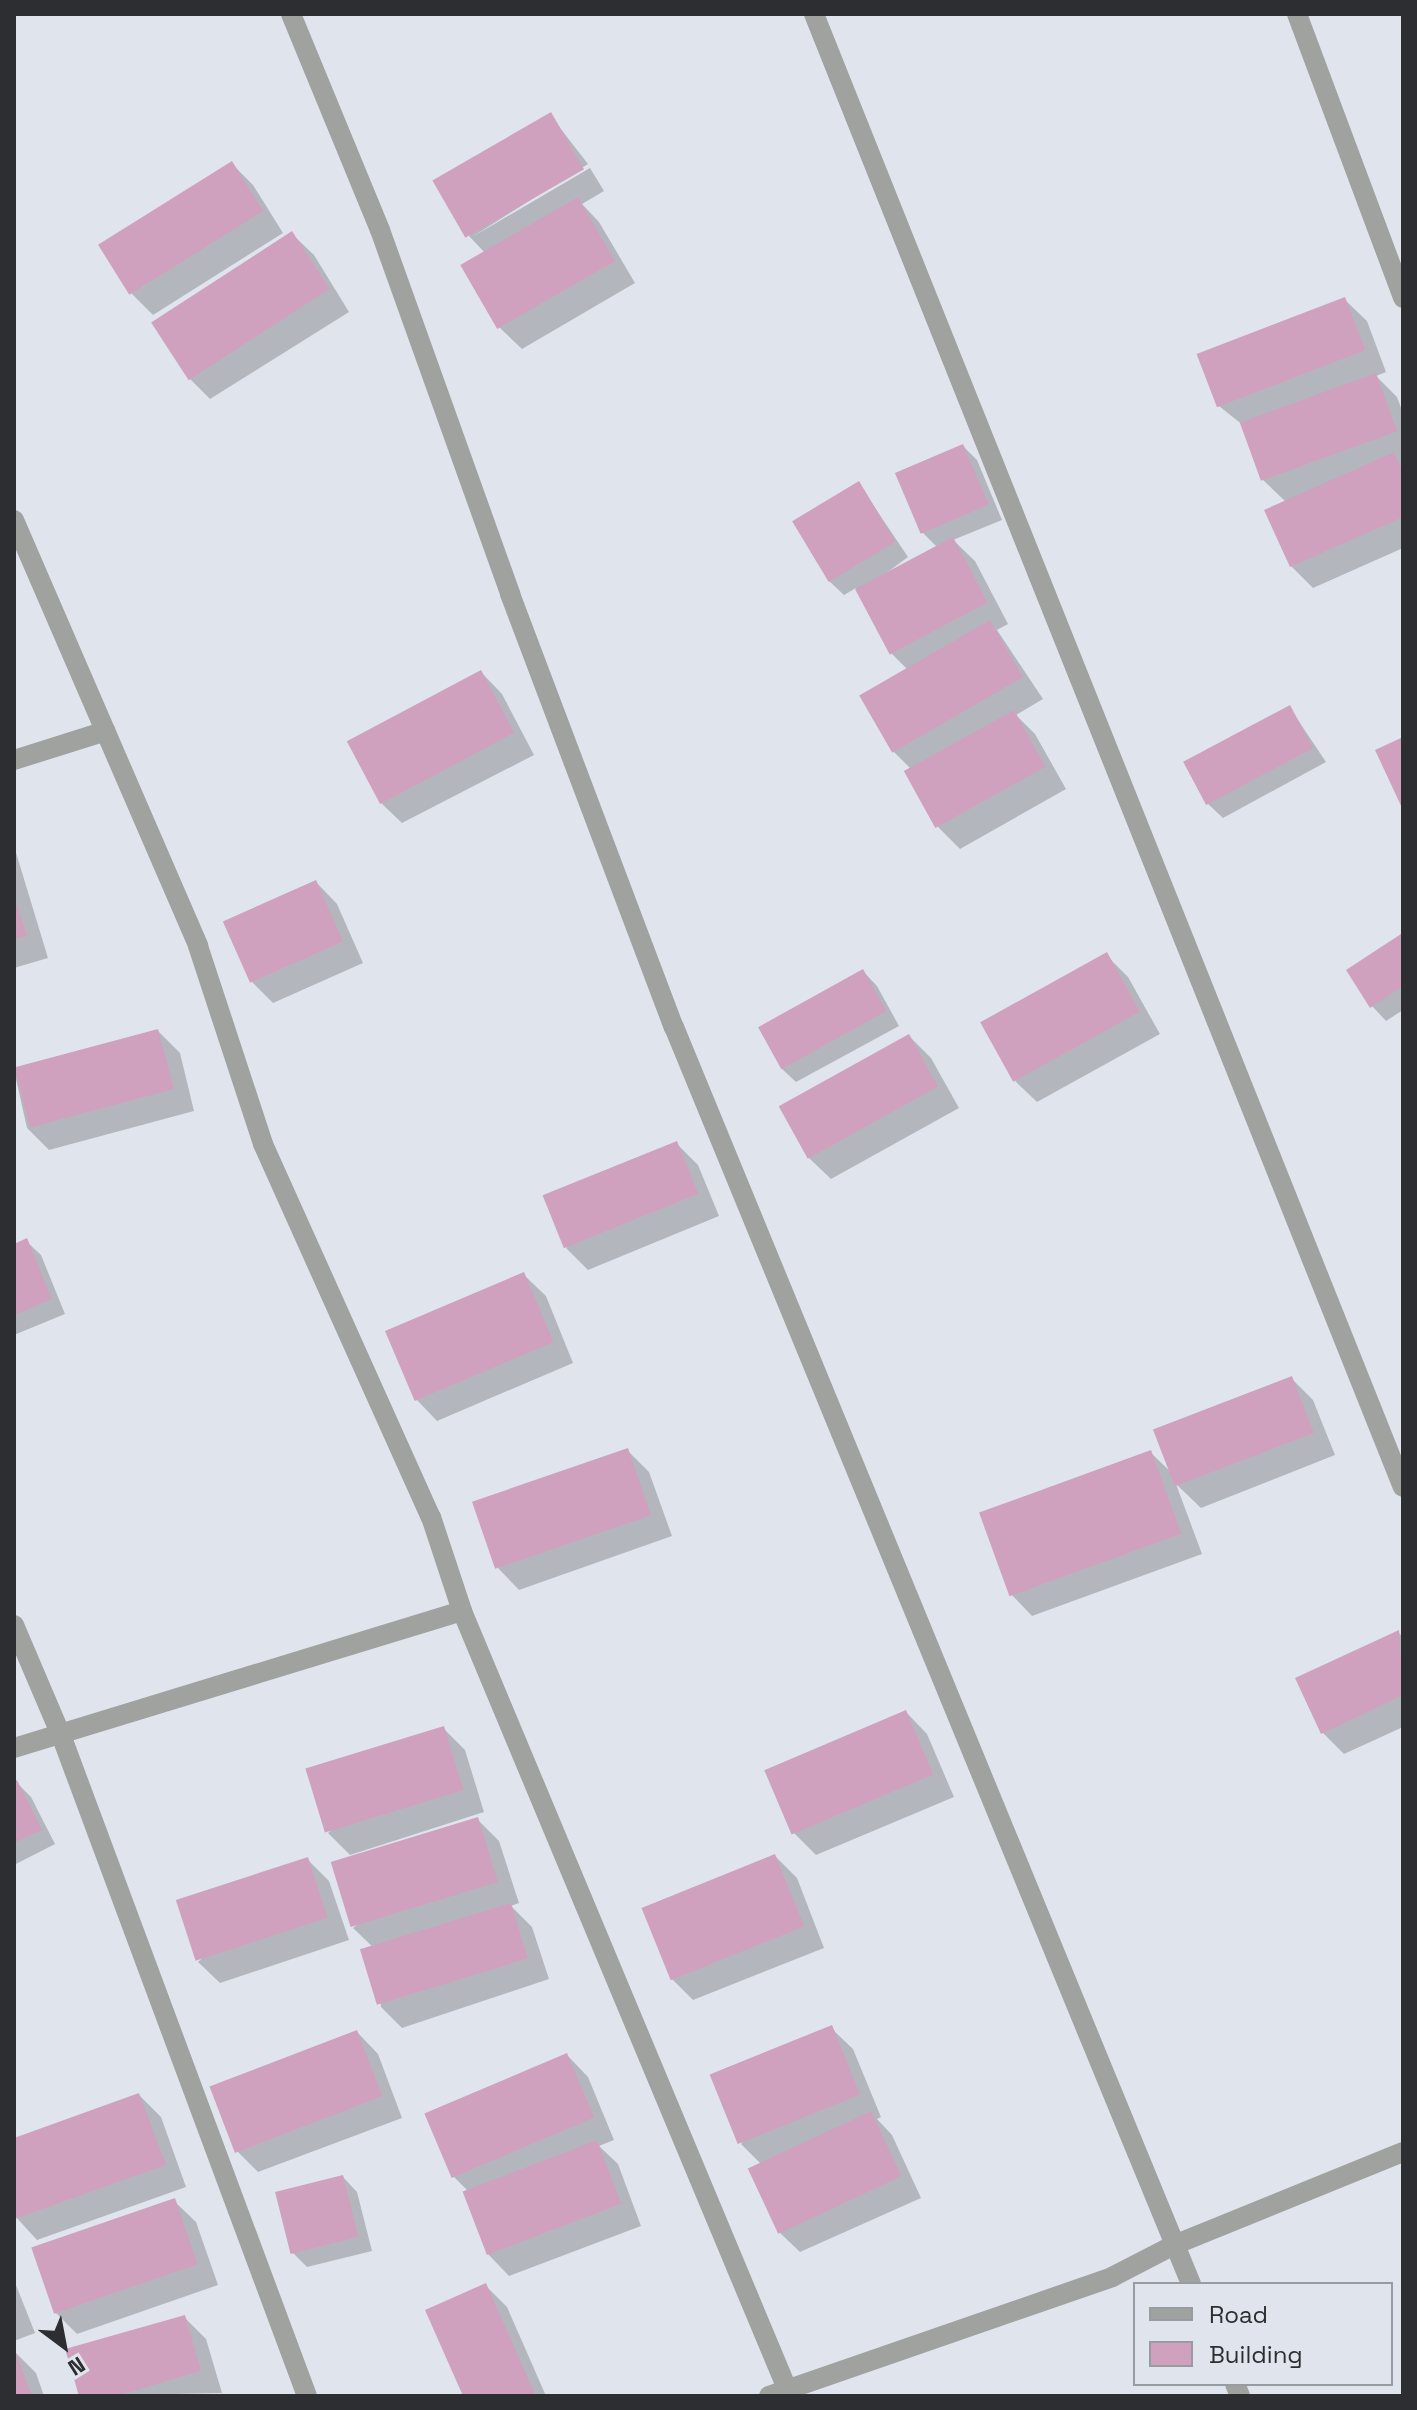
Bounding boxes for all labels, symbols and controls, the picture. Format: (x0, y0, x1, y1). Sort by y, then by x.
legend (1133, 2282, 1393, 2386)
text: Road (1209, 2299, 1268, 2330)
north arrow (24, 2306, 104, 2386)
text: Building (1209, 2339, 1303, 2370)
text: N (63, 2351, 90, 2382)

